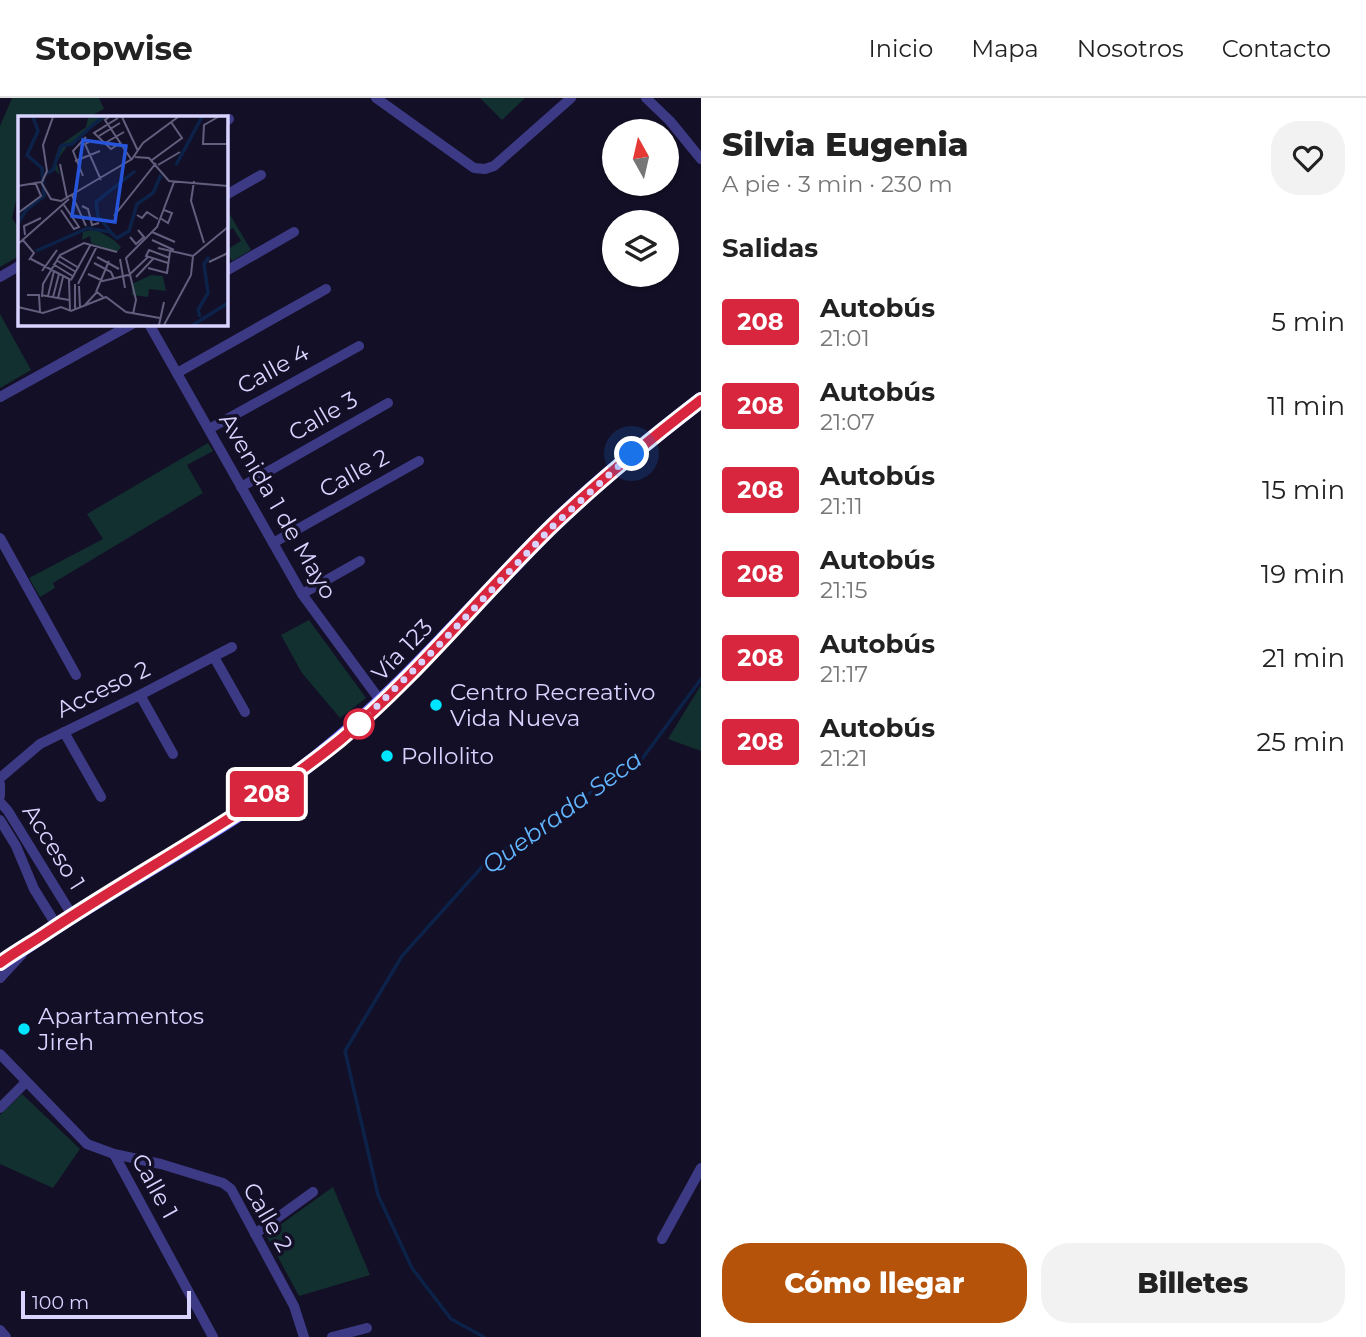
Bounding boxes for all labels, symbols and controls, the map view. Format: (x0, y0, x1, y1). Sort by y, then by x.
text: Stopwise (35, 28, 193, 68)
text: Inicio (868, 34, 933, 63)
text: Mapa (971, 34, 1039, 63)
text: Nosotros (1077, 34, 1184, 63)
text: Contacto (1222, 34, 1331, 63)
inset map (18, 116, 228, 326)
north arrow (602, 119, 679, 196)
map controls (602, 119, 679, 287)
button: heart (1271, 121, 1345, 195)
text: Silvia Eugenia (722, 124, 969, 164)
text: A pie · 3 min · 230 m (722, 170, 953, 198)
button: layers (602, 210, 679, 287)
text: Salidas (722, 232, 818, 264)
text: Autobús (820, 292, 935, 324)
text: 5 min (1271, 306, 1345, 338)
text: 208 (737, 307, 784, 336)
text: 21:01 (820, 324, 870, 352)
street label: Calle 4 (232, 338, 314, 400)
text: Autobús (820, 376, 935, 408)
street label: Calle 3 (284, 385, 362, 447)
text: 11 min (1267, 390, 1345, 422)
text: 208 (737, 391, 784, 420)
street label: Avenida 1 de Mayo (213, 408, 343, 604)
text: 21:07 (820, 408, 875, 436)
your location (614, 436, 649, 471)
street label: Calle 2 (314, 443, 394, 503)
text: Autobús (820, 460, 935, 492)
text: 15 min (1262, 474, 1345, 506)
text: 208 (737, 475, 784, 504)
text: 21:11 (820, 492, 863, 520)
text: Autobús (820, 544, 935, 576)
text: 19 min (1261, 558, 1345, 590)
text: 208 (737, 559, 784, 588)
text: 21:15 (820, 576, 868, 604)
street label: Vía 123 (366, 613, 438, 687)
text: Autobús (820, 628, 935, 660)
text: 21 min (1262, 642, 1345, 674)
text: 208 (737, 643, 784, 672)
street label: Acceso 2 (52, 654, 154, 724)
text: 21:17 (820, 660, 868, 688)
place label: Centro Recreativo Vida Nueva (450, 678, 656, 732)
marker: Centro Recreativo Vida Nueva (428, 697, 444, 713)
unlabelled marker (344, 709, 374, 739)
text: Autobús (820, 712, 935, 744)
text: 25 min (1257, 726, 1345, 758)
text: 208 (737, 727, 784, 756)
place label: Pollolito (401, 742, 494, 770)
water label: Quebrada Seca (477, 744, 647, 880)
text: 21:21 (820, 744, 868, 772)
marker: Pollolito (379, 748, 395, 764)
line badge: 208 (227, 771, 307, 817)
text: 208 (244, 779, 290, 808)
street label: Acceso 1 (17, 799, 91, 895)
place label: Apartamentos Jireh (37, 1002, 204, 1056)
marker: Apartamentos Jireh (16, 1021, 32, 1037)
street label: Calle 1 (126, 1148, 184, 1224)
street label: Calle 2 (237, 1177, 299, 1257)
button: Cómo llegar (722, 1243, 1027, 1323)
button: Billetes (1041, 1243, 1345, 1323)
scale bar (21, 1288, 191, 1320)
text: 100 m (32, 1291, 89, 1314)

